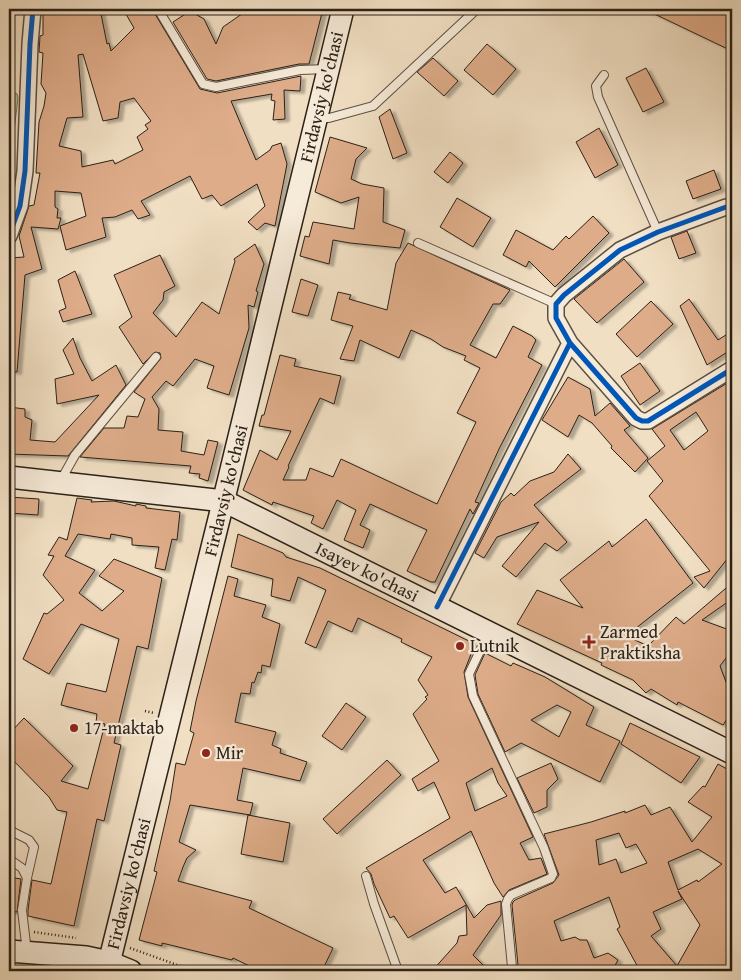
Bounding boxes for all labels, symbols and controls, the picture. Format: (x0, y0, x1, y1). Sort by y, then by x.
street label: Firdavsiy ko'chasi (292, 28, 350, 165)
street label: Firdavsiy ko'chasi (196, 422, 254, 559)
street label: Isayev ko'chasi (311, 534, 424, 609)
place label: Zarmed Praktiksha (600, 618, 681, 666)
place label: Lutnik (470, 632, 520, 659)
marker: Zarmed Praktiksha (582, 635, 596, 649)
marker: Lutnik (454, 640, 466, 652)
place label: 17-maktab (84, 714, 164, 741)
marker: 17-maktab (68, 722, 80, 734)
place label: Mir (216, 739, 244, 766)
marker: Mir (200, 747, 212, 759)
street label: Firdavsiy ko'chasi (99, 815, 157, 952)

